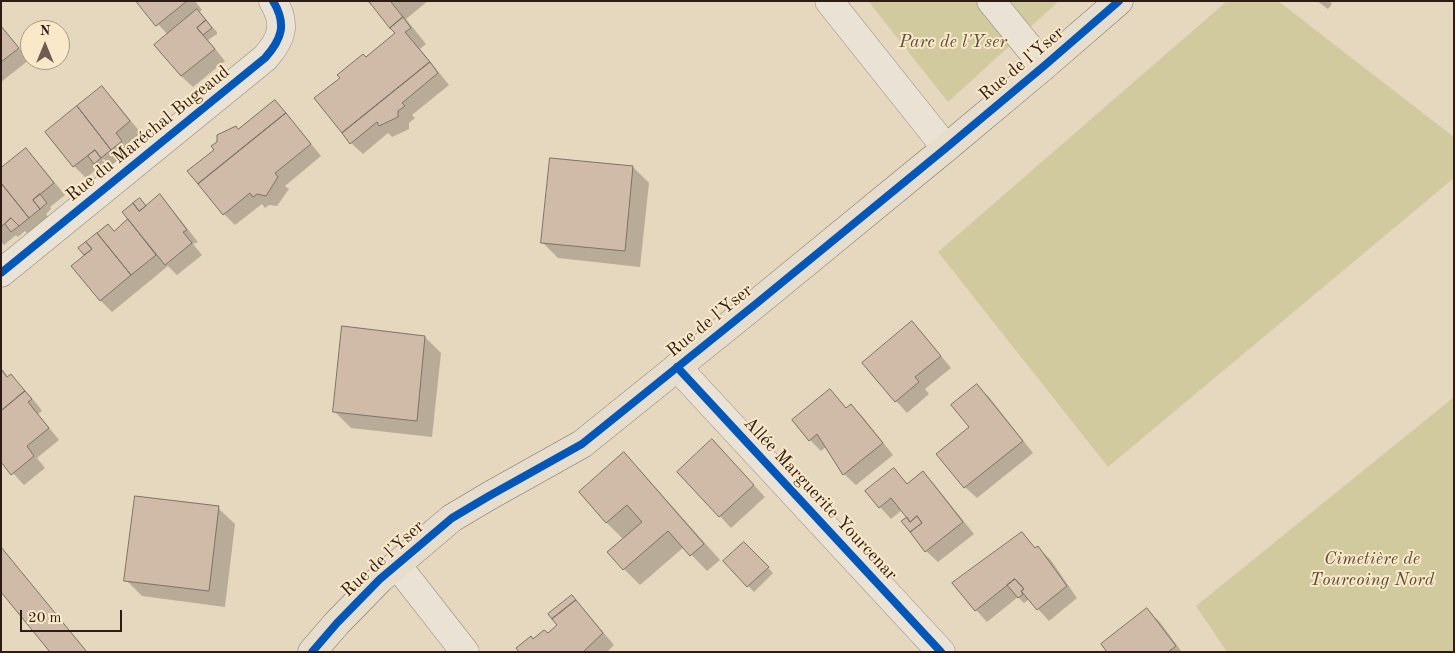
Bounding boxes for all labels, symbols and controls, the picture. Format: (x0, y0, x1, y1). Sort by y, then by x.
north arrow (20, 20, 70, 70)
street label: Rue de l'Yser (975, 22, 1069, 106)
text: N (40, 24, 50, 38)
park label: Parc de l'Yser (899, 31, 1007, 53)
street label: Rue du Maréchal Bugeaud (62, 61, 234, 207)
street label: Rue de l'Yser (663, 280, 757, 362)
street label: Allée Marguerite Yourcenar (739, 413, 901, 585)
street label: Rue de l'Yser (337, 516, 429, 602)
park label: Cimetière de Tourcoing Nord (1310, 548, 1434, 590)
scale bar (22, 600, 125, 632)
text: 20 m (28, 611, 62, 626)

